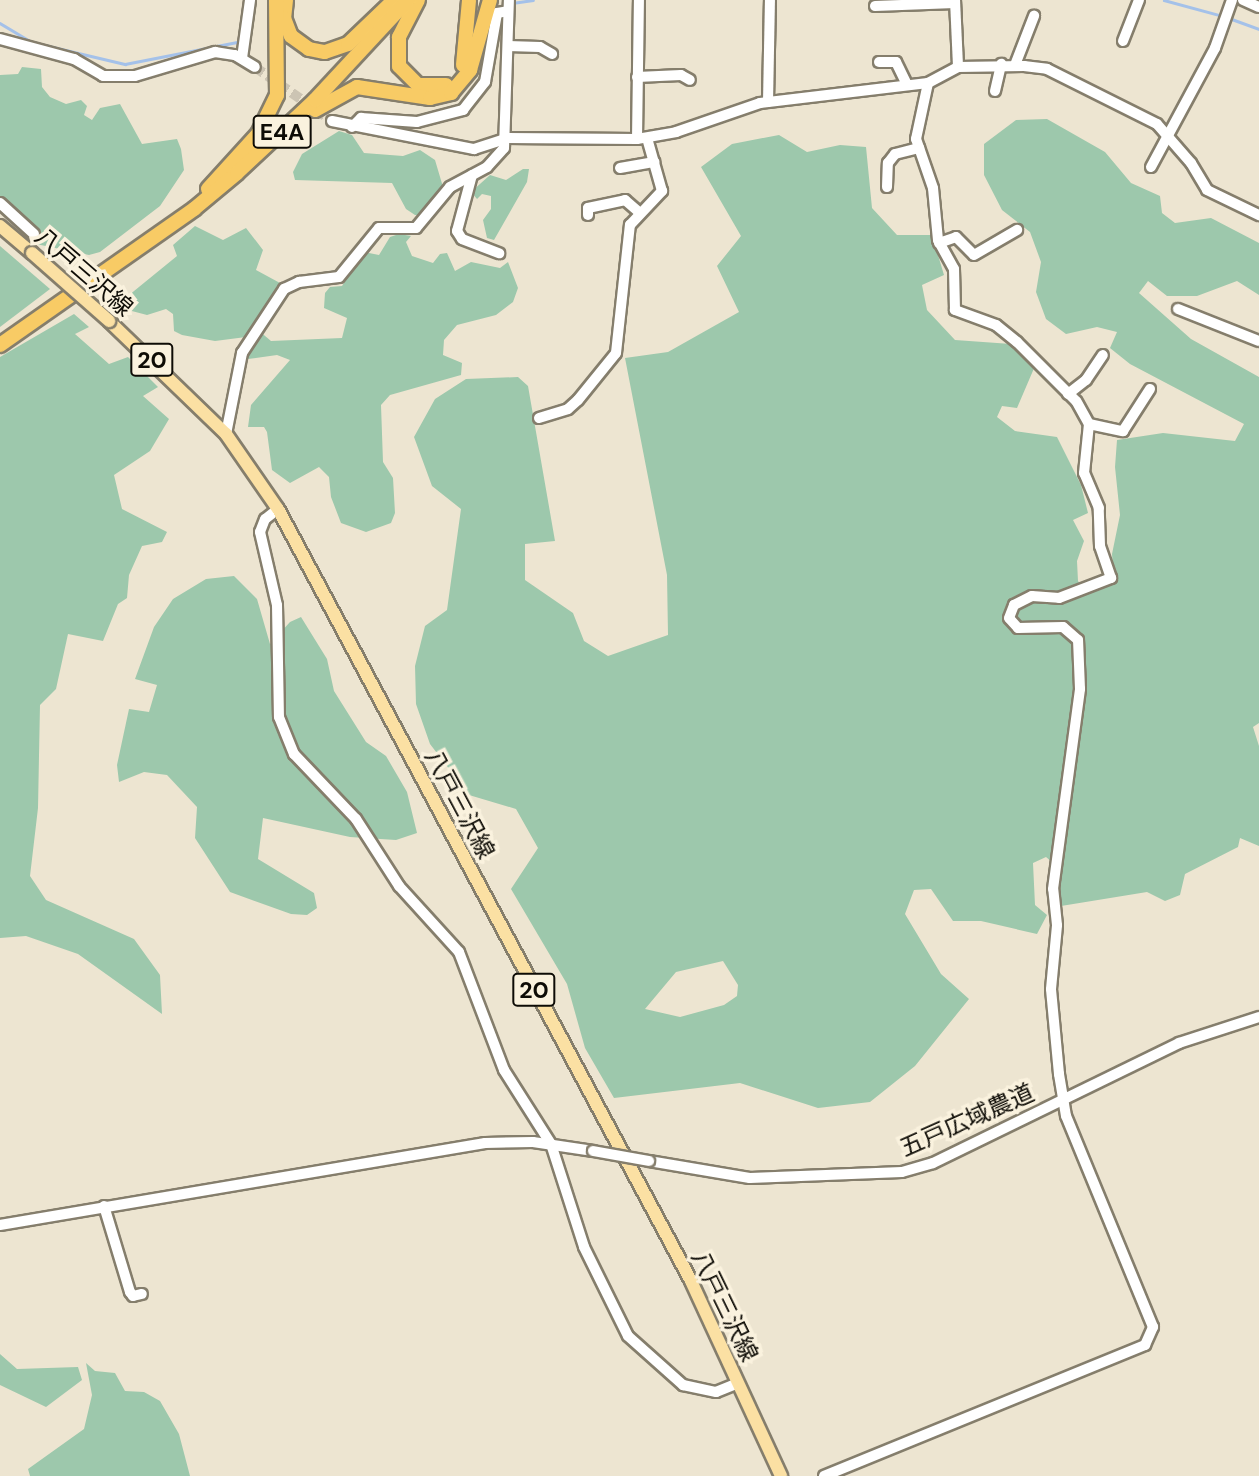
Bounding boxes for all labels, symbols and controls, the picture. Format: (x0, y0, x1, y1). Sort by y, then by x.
road number: E4A (252, 113, 312, 152)
street label: 八戸三沢線 (29, 222, 139, 322)
road number: 20 (129, 340, 175, 380)
street label: 八戸三沢線 (419, 744, 501, 864)
road number: 20 (511, 970, 557, 1009)
street label: 五戸広域農道 (895, 1078, 1039, 1162)
street label: 八戸三沢線 (686, 1246, 764, 1366)

